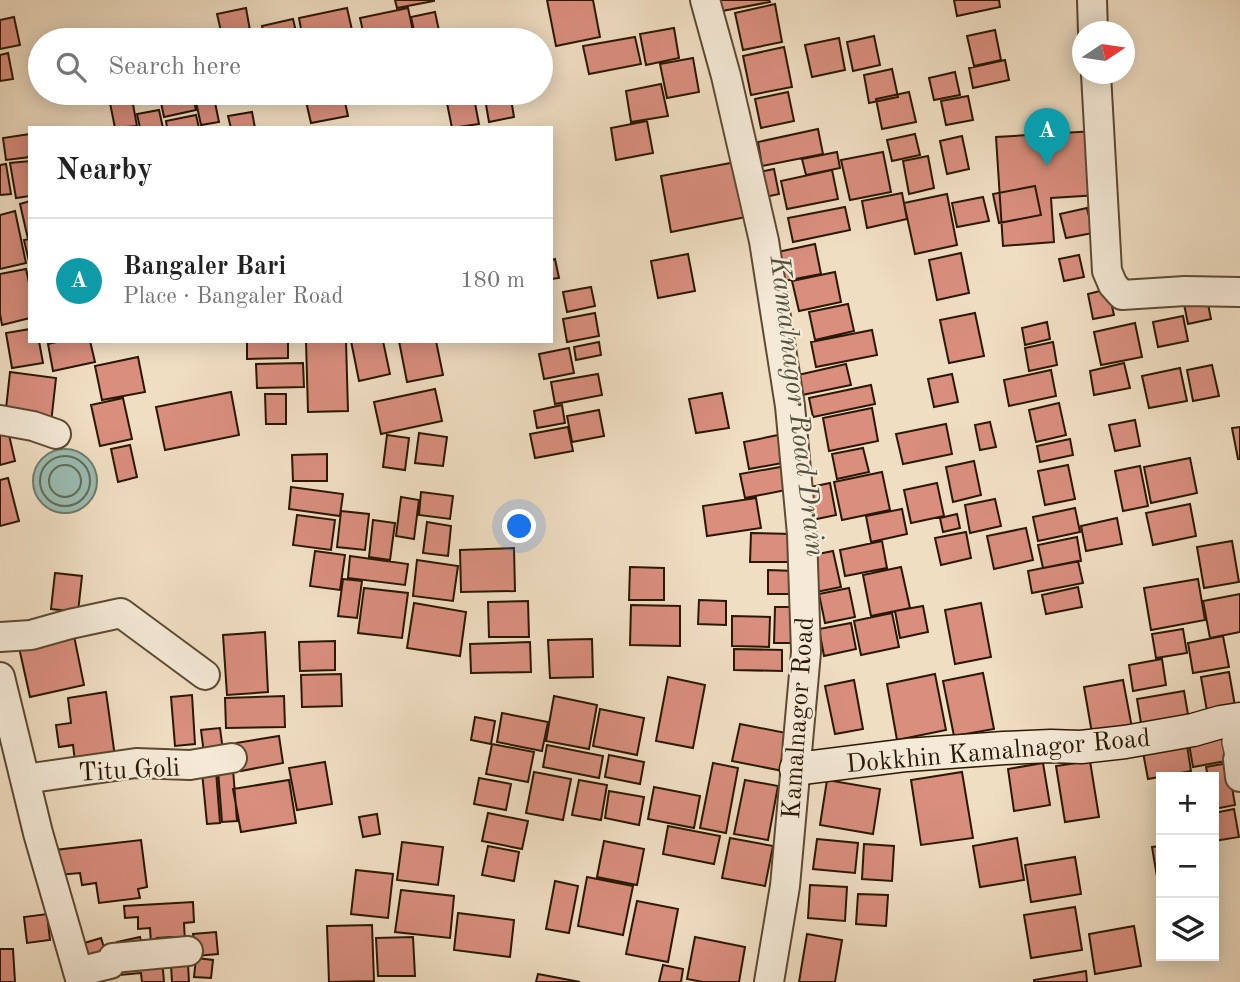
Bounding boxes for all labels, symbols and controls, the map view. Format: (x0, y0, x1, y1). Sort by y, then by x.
north arrow (1072, 21, 1135, 84)
search box (28, 28, 553, 105)
icon: search (52, 48, 90, 86)
text: Search here (108, 54, 241, 80)
pin: A (1024, 108, 1070, 166)
text: Nearby (56, 156, 153, 186)
water label: Kamalnagor Road Drain (764, 253, 828, 559)
text: Bangaler Bari (123, 254, 286, 280)
text: A (70, 269, 88, 292)
text: 180 m (460, 269, 525, 292)
text: Place · Bangaler Road (123, 285, 343, 308)
your location (502, 509, 536, 543)
street label: Kamalnagor Road (779, 616, 819, 820)
street label: Dokkhin Kamalnagor Road (845, 726, 1151, 778)
street label: Titu Goli (78, 755, 180, 787)
map controls (1156, 772, 1219, 961)
button: + (1156, 772, 1219, 835)
button: − (1156, 835, 1219, 898)
button: layers (1156, 898, 1219, 961)

